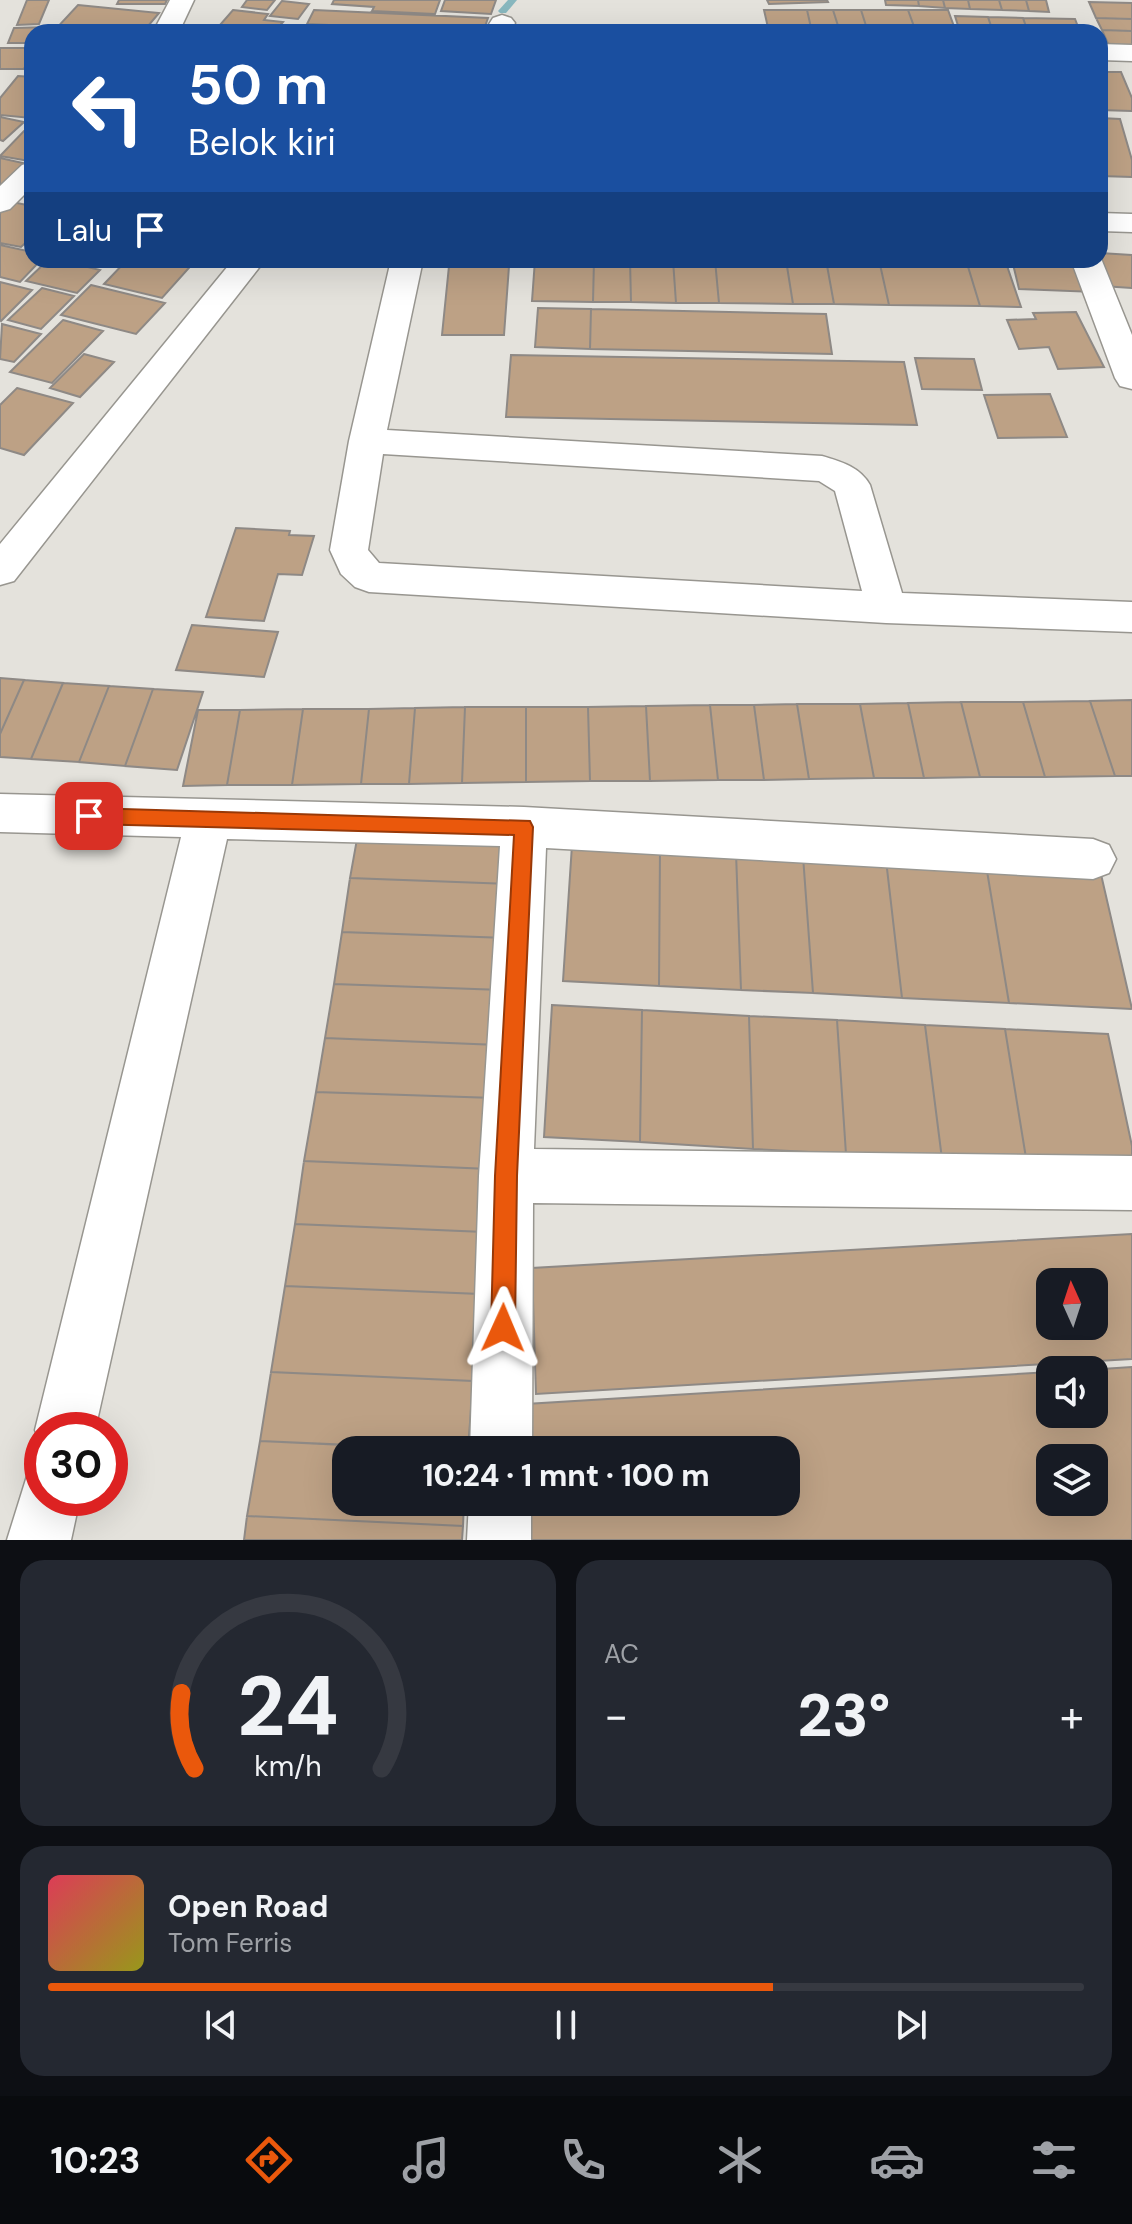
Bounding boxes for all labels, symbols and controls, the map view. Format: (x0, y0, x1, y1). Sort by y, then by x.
text: 50 m (188, 48, 328, 121)
icon: left (56, 56, 160, 160)
text: Belok kiri (188, 119, 336, 166)
icon: arrive (128, 208, 172, 252)
text: Lalu (56, 211, 112, 250)
pin (55, 782, 123, 850)
icon: arrive (67, 794, 111, 838)
north arrow (1036, 1268, 1108, 1340)
map controls (1036, 1268, 1108, 1516)
position arrow (461, 1286, 545, 1370)
button: sound (1036, 1356, 1108, 1428)
speed limit sign: 30 (24, 1412, 128, 1516)
button: layers (1036, 1444, 1108, 1516)
text: 10:24 · 1 mnt · 100 m (422, 1456, 710, 1495)
text: AC (604, 1637, 639, 1671)
text: 24 (237, 1652, 339, 1761)
text: 23° (798, 1676, 890, 1755)
text: − (604, 1687, 628, 1745)
text: + (1060, 1687, 1084, 1745)
text: km/h (254, 1748, 322, 1785)
text: Open Road (168, 1887, 328, 1926)
text: Tom Ferris (168, 1926, 292, 1960)
icon: previous (199, 2003, 243, 2047)
icon: pause (544, 2003, 588, 2047)
icon: next (889, 2003, 933, 2047)
icon: directions (241, 2132, 297, 2188)
icon: music (398, 2132, 454, 2188)
icon: phone (555, 2132, 611, 2188)
icon: climate (712, 2132, 768, 2188)
icon: car (869, 2132, 925, 2188)
icon: filters (1026, 2132, 1082, 2188)
text: 10:23 (50, 2137, 141, 2184)

